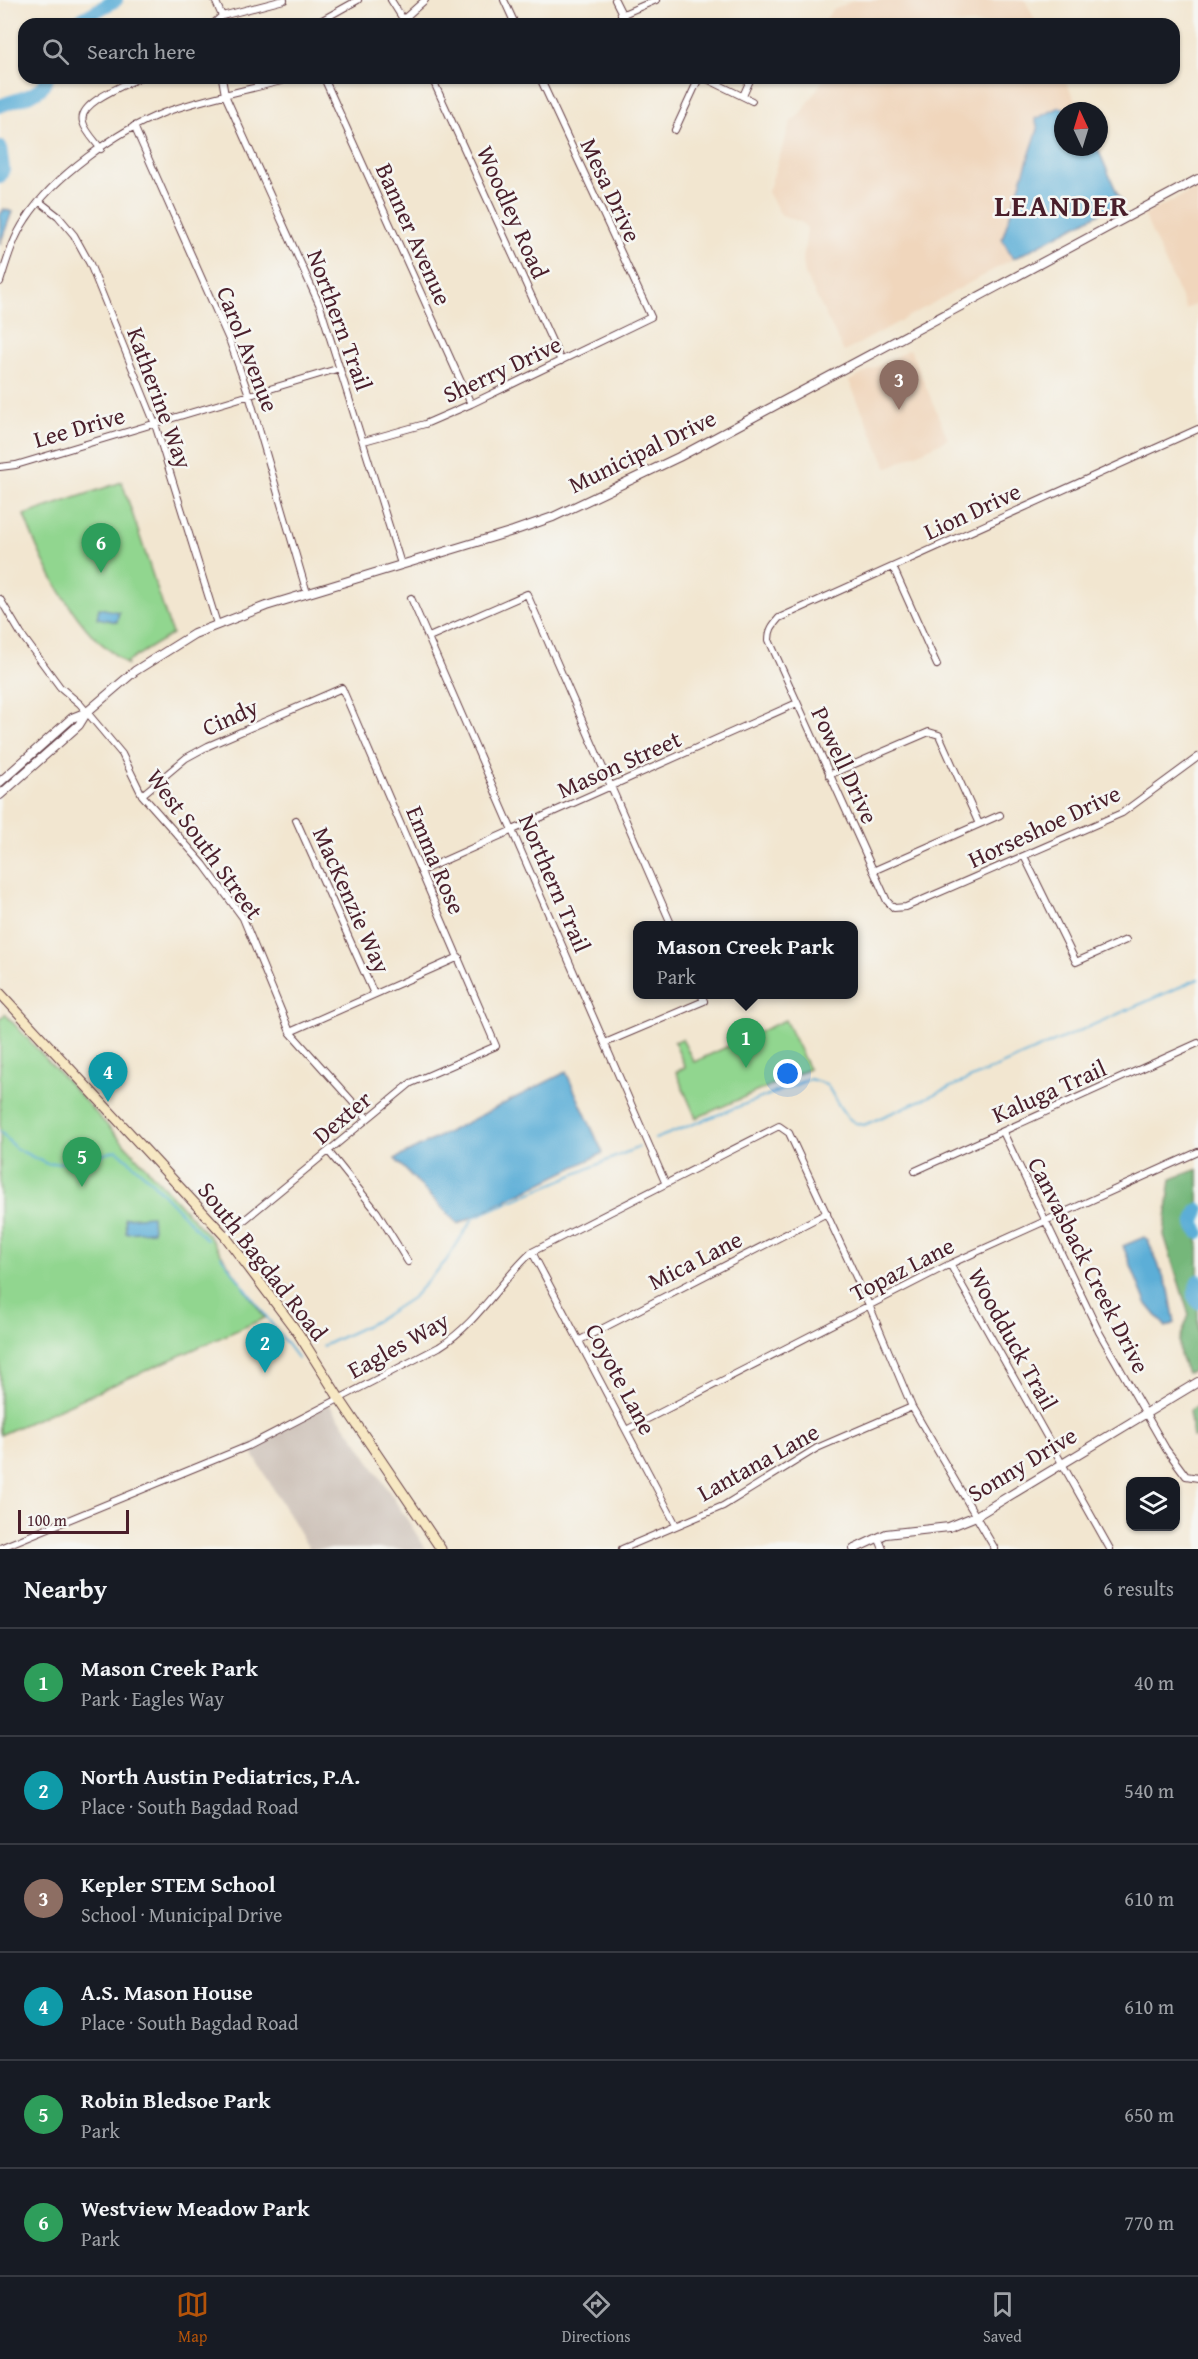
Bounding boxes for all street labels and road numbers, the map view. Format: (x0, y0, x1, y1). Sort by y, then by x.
street label: Mesa Drive (572, 132, 650, 248)
street label: Woodley Road (468, 140, 558, 284)
street label: Banner Avenue (367, 157, 461, 311)
street label: Northern Trail (298, 245, 382, 396)
street label: Carol Avenue (208, 281, 288, 417)
street label: Katherine Way (118, 322, 202, 474)
street label: Sherry Drive (437, 326, 567, 412)
street label: Lee Drive (29, 397, 129, 457)
street label: Municipal Drive (562, 400, 722, 502)
street label: Lion Drive (918, 473, 1026, 549)
street label: Cindy (196, 689, 264, 745)
street label: Powell Drive (803, 701, 887, 829)
street label: Mason Street (551, 721, 687, 807)
street label: West South Street (138, 761, 272, 927)
street label: Horseshoe Drive (962, 775, 1126, 877)
street label: Emma Rose (397, 800, 475, 920)
street label: Northern Trail (510, 808, 600, 958)
street label: MacKenzie Way (304, 821, 400, 979)
street label: Kaluga Trail (986, 1050, 1112, 1132)
street label: Dexter (305, 1082, 379, 1152)
street label: Canvasback Creek Drive (1019, 1151, 1159, 1379)
street label: South Bagdad Road (190, 1174, 336, 1348)
street label: Mica Lane (642, 1221, 748, 1299)
street label: Topaz Lane (844, 1228, 960, 1310)
street label: Woodduck Trail (959, 1261, 1067, 1417)
street label: Eagles Way (341, 1303, 455, 1387)
street label: Coyote Lane (577, 1317, 665, 1441)
street label: Lantana Lane (691, 1414, 825, 1510)
street label: Sonny Drive (961, 1418, 1083, 1510)

